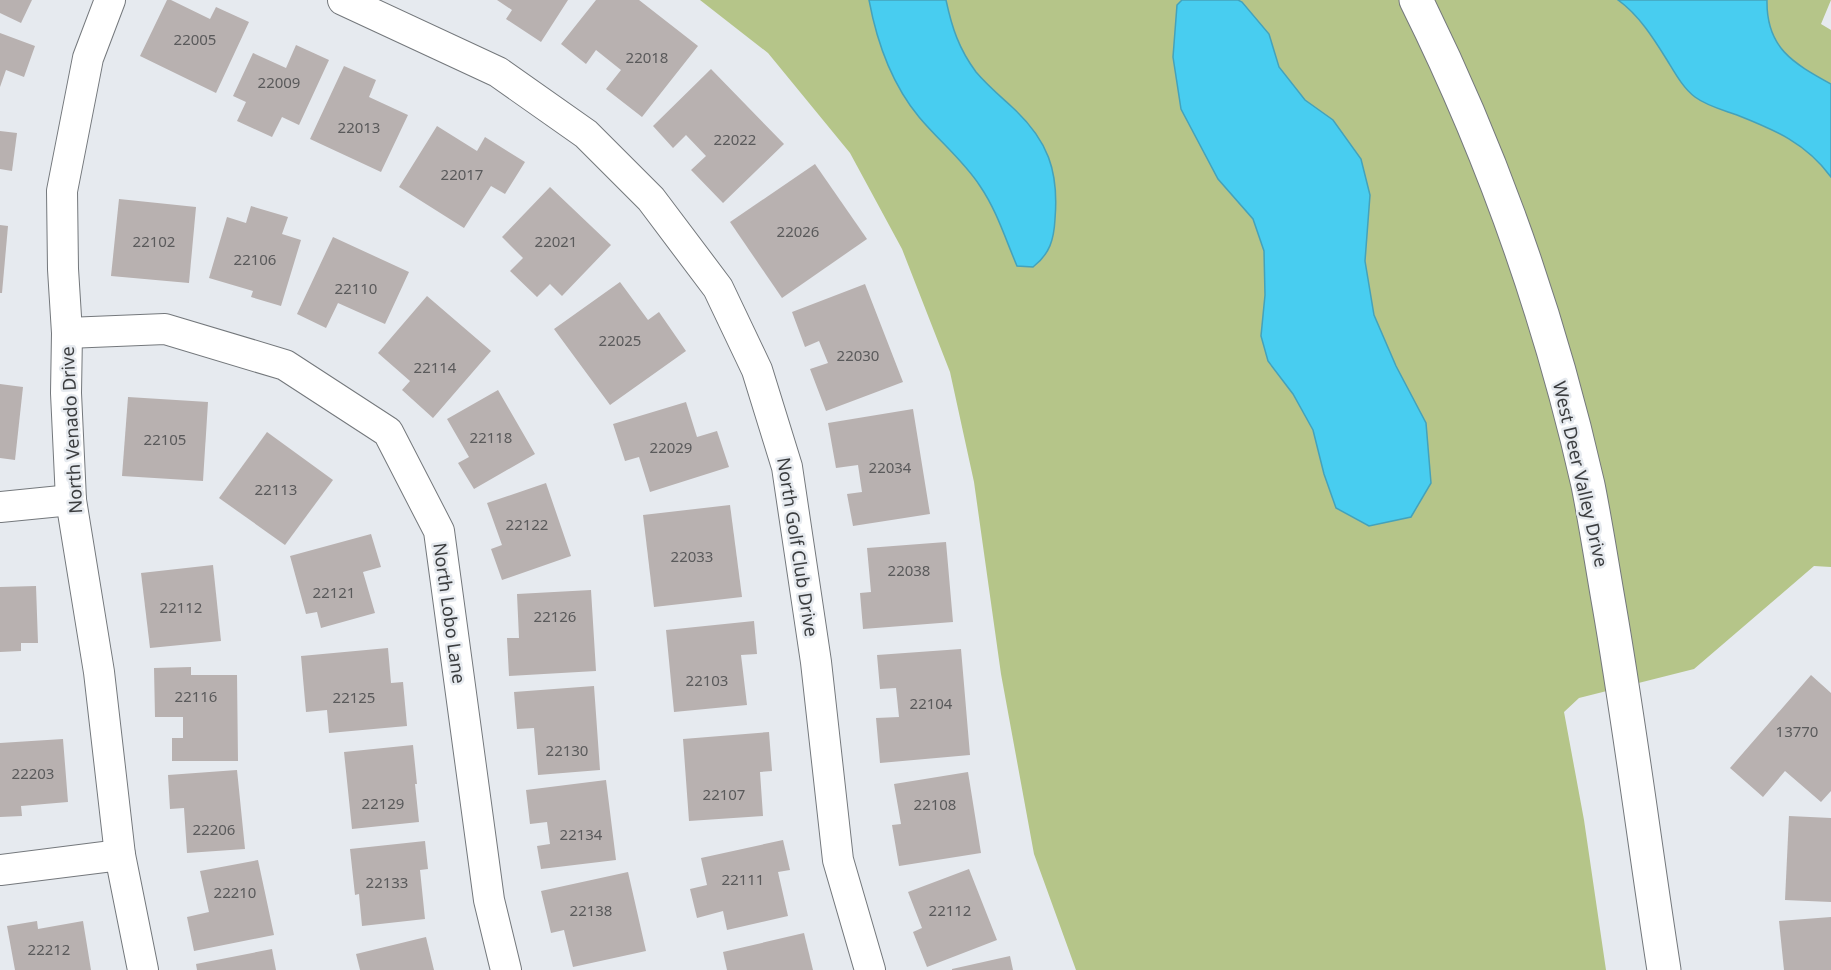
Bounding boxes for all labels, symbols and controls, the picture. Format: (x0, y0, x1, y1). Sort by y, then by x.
house number: 22005 (174, 29, 216, 49)
house number: 22018 (626, 47, 668, 67)
house number: 22009 (258, 72, 300, 92)
house number: 22013 (338, 117, 380, 137)
house number: 22022 (714, 129, 756, 149)
house number: 22017 (441, 164, 483, 184)
house number: 22026 (777, 221, 819, 241)
house number: 22102 (133, 231, 175, 251)
house number: 22021 (535, 231, 577, 251)
house number: 22106 (234, 249, 276, 269)
house number: 22110 (335, 278, 377, 298)
house number: 22025 (599, 330, 641, 350)
house number: 22030 (837, 345, 879, 365)
street label: North Venado Drive (55, 346, 87, 514)
house number: 22114 (414, 357, 457, 377)
street label: West Deer Valley Drive (1548, 379, 1614, 569)
house number: 22118 (470, 427, 512, 447)
house number: 22105 (144, 429, 186, 449)
house number: 22029 (650, 437, 692, 457)
street label: North Golf Club Drive (772, 456, 824, 638)
house number: 22034 (869, 457, 912, 477)
house number: 22113 (255, 479, 297, 499)
house number: 22122 (506, 514, 548, 534)
street label: North Lobo Lane (428, 541, 472, 685)
house number: 22033 (671, 546, 713, 566)
house number: 22038 (888, 560, 930, 580)
house number: 22121 (313, 582, 355, 602)
house number: 22112 (160, 597, 202, 617)
house number: 22126 (534, 606, 576, 626)
house number: 22103 (686, 670, 728, 690)
house number: 22116 (175, 686, 217, 706)
house number: 22125 (333, 687, 375, 707)
house number: 22104 (910, 693, 953, 713)
house number: 13770 (1776, 721, 1818, 741)
house number: 22130 (546, 740, 588, 760)
house number: 22203 (12, 763, 54, 783)
house number: 22107 (703, 784, 745, 804)
house number: 22129 (362, 793, 404, 813)
house number: 22108 (914, 794, 956, 814)
house number: 22206 (193, 819, 235, 839)
house number: 22134 (560, 824, 603, 844)
house number: 22111 (722, 869, 764, 889)
house number: 22133 (366, 872, 408, 892)
house number: 22210 (214, 882, 256, 902)
house number: 22138 (570, 900, 612, 920)
house number: 22112 (929, 900, 971, 920)
house number: 22212 (28, 939, 70, 959)

